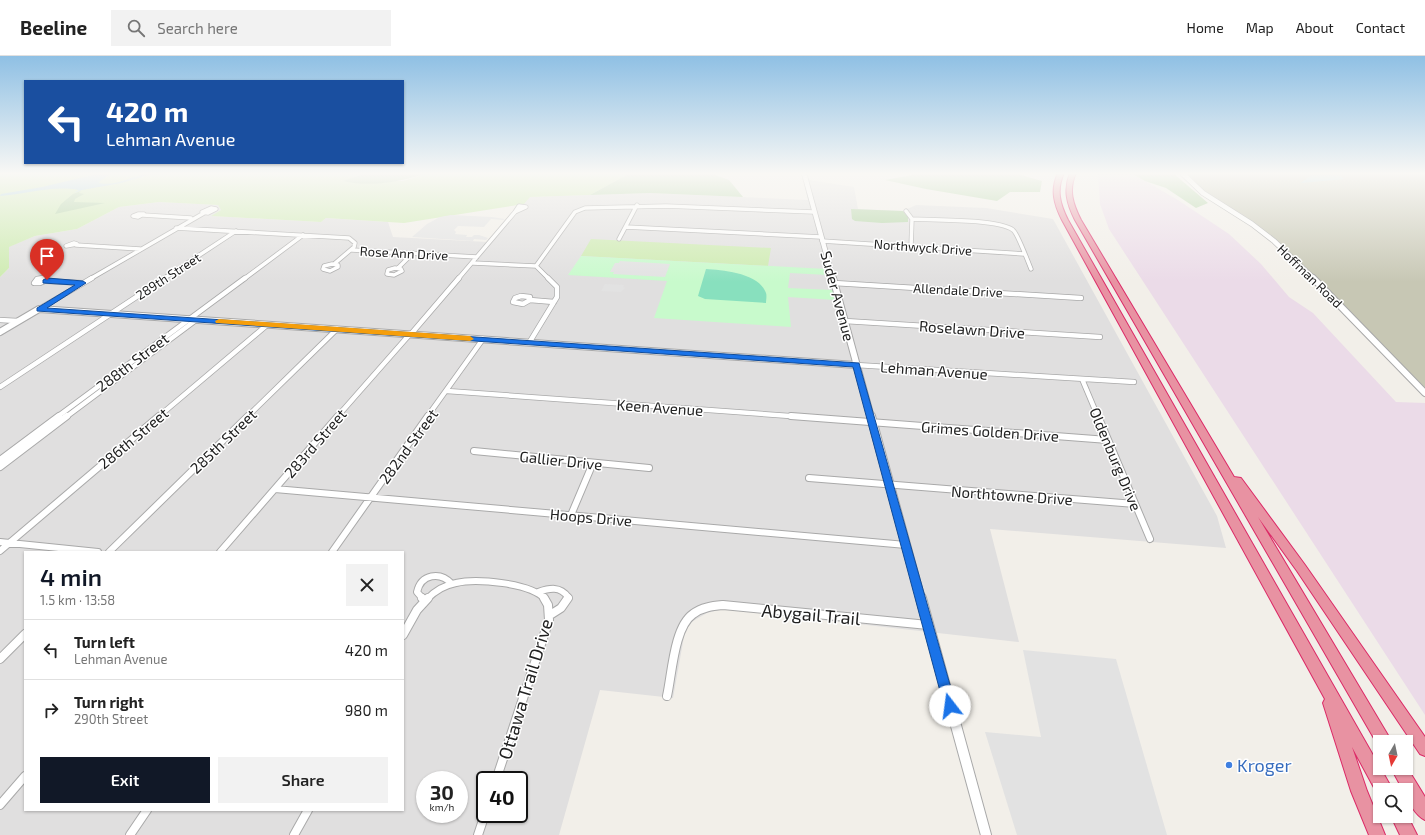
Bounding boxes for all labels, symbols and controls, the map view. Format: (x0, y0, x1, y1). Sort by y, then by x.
search box (111, 10, 391, 46)
text: Beeline (20, 16, 87, 39)
icon: search (125, 17, 147, 39)
text: Search here (157, 19, 238, 37)
text: Home (1187, 19, 1224, 36)
text: Map (1246, 19, 1274, 36)
text: About (1296, 19, 1334, 36)
text: Contact (1356, 19, 1405, 36)
text: 420 m (106, 94, 189, 128)
icon: left (40, 96, 92, 148)
text: Lehman Avenue (106, 128, 235, 150)
street label: Northwyck Drive (873, 236, 973, 258)
pin (30, 239, 64, 280)
street label: Hoffman Road (1274, 241, 1346, 311)
street label: Rose Ann Drive (359, 243, 449, 263)
icon: arrive (36, 245, 58, 267)
street label: 289th Street (133, 249, 203, 303)
street label: Suder Avenue (817, 249, 859, 343)
street label: Allendale Drive (913, 280, 1003, 300)
street label: Roselawn Drive (918, 316, 1026, 342)
street label: 288th Street (92, 329, 172, 395)
street label: Lehman Avenue (880, 357, 988, 383)
street label: Keen Avenue (616, 395, 704, 419)
street label: 286th Street (94, 403, 172, 472)
street label: 285th Street (186, 405, 260, 477)
street label: 283rd Street (280, 405, 350, 481)
street label: 282nd Street (375, 405, 441, 487)
street label: Oldenburg Drive (1086, 405, 1146, 513)
street label: Grimes Golden Drive (921, 417, 1059, 445)
street label: Gallier Drive (519, 447, 603, 473)
street label: Northtowne Drive (951, 482, 1073, 508)
street label: Hoops Drive (549, 504, 633, 530)
text: 4 min (40, 562, 102, 591)
button: close (346, 564, 388, 606)
text: 1.5 km · 13:58 (40, 592, 115, 608)
street label: Abygail Trail (761, 599, 862, 629)
street label: Ottawa Trail Drive (493, 616, 557, 762)
text: Turn left (74, 633, 135, 651)
icon: left (40, 639, 62, 661)
text: 420 m (345, 641, 388, 659)
text: Lehman Avenue (74, 651, 167, 667)
position arrow (929, 685, 971, 727)
text: Turn right (74, 693, 144, 711)
icon: right (40, 699, 62, 721)
text: 980 m (345, 701, 388, 719)
text: 290th Street (74, 711, 148, 727)
north arrow (1373, 735, 1413, 775)
map controls (1373, 735, 1413, 823)
place label: Kroger (1237, 754, 1292, 776)
button: Exit (40, 757, 210, 803)
button: Share (218, 757, 388, 803)
marker: Kroger (1224, 760, 1234, 770)
speed limit sign: 40 (476, 771, 528, 823)
text: 30 (430, 780, 454, 804)
button: search (1373, 783, 1413, 823)
text: km/h (430, 801, 454, 813)

